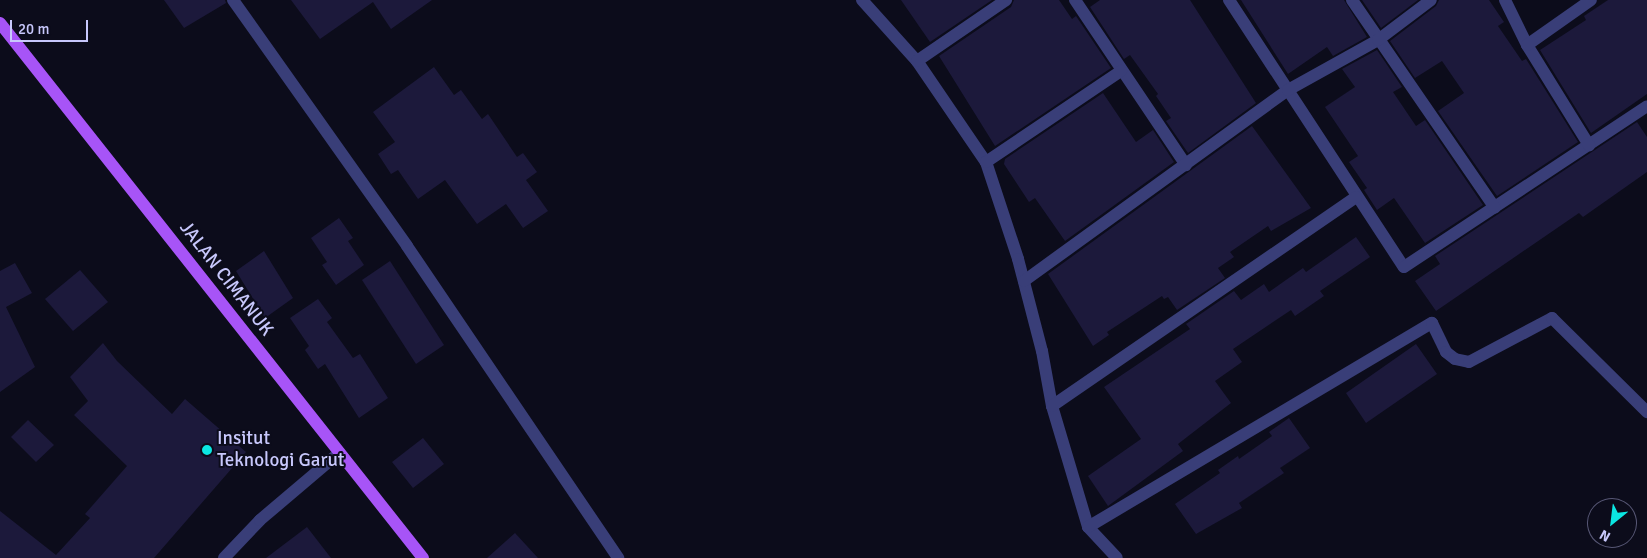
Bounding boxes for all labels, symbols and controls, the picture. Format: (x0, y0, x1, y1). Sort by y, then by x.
scale bar (12, 10, 90, 42)
text: 20 m (18, 20, 49, 38)
street label: JALAN CIMANUK (174, 217, 278, 341)
place label: Insitut Teknologi Garut (217, 428, 344, 472)
marker: Insitut Teknologi Garut (201, 444, 213, 456)
north arrow (1587, 498, 1637, 548)
text: N (1597, 526, 1613, 545)

